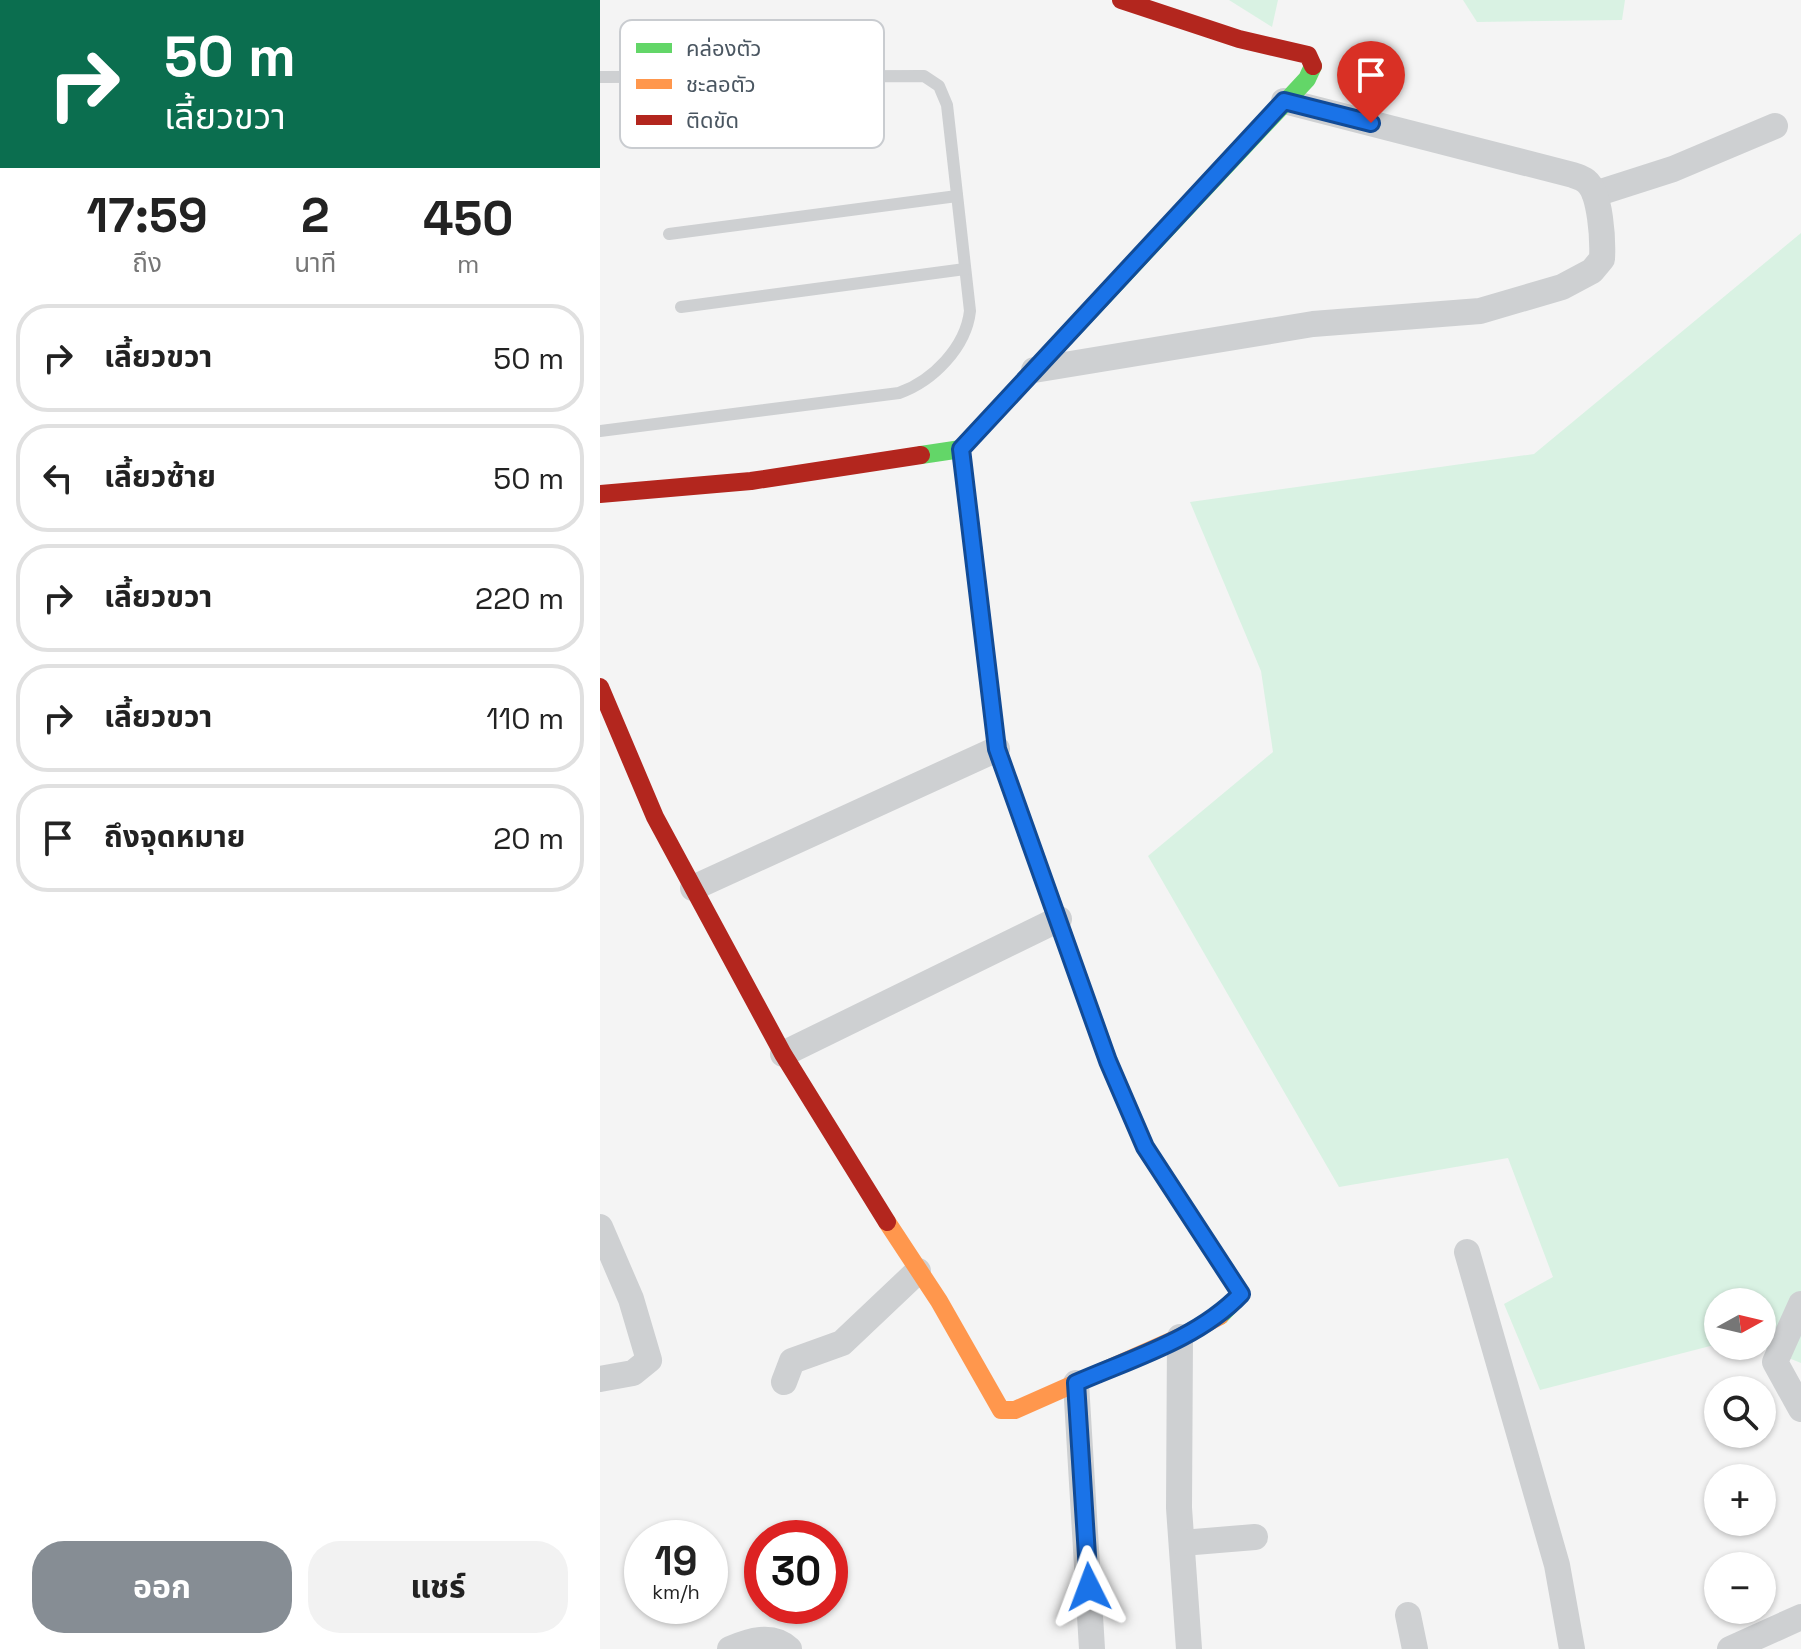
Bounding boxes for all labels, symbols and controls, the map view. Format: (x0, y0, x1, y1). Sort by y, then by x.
legend (620, 20, 884, 148)
text: 50 m (164, 21, 296, 92)
icon: right (32, 32, 136, 136)
text: คล่องตัว (686, 34, 761, 62)
pin (1337, 41, 1405, 123)
icon: arrive (1349, 53, 1393, 97)
text: ชะลอตัว (686, 70, 756, 98)
text: เลี้ยวขวา (164, 94, 286, 140)
text: ติดขัด (686, 106, 739, 134)
text: 17:59 (87, 185, 208, 246)
text: 2 (301, 185, 330, 246)
text: 450 (423, 188, 513, 249)
text: ถึง (132, 246, 162, 280)
text: นาที (294, 246, 336, 280)
text: m (457, 247, 479, 281)
icon: right (36, 336, 80, 380)
text: เลี้ยวขวา (104, 337, 212, 376)
text: 50 m (493, 339, 564, 378)
icon: left (36, 456, 80, 500)
text: เลี้ยวซ้าย (104, 457, 216, 496)
text: 50 m (493, 459, 564, 498)
icon: right (36, 576, 80, 620)
text: เลี้ยวขวา (104, 577, 212, 616)
text: 220 m (475, 579, 564, 618)
icon: right (36, 696, 80, 740)
text: เลี้ยวขวา (104, 697, 212, 736)
text: 110 m (486, 699, 564, 738)
icon: arrive (36, 816, 80, 860)
text: ถึงจุดหมาย (104, 817, 245, 856)
text: 20 m (493, 819, 564, 858)
north arrow (1704, 1288, 1776, 1360)
map controls (1704, 1288, 1776, 1624)
button: search (1704, 1376, 1776, 1448)
button: + (1704, 1464, 1776, 1536)
speed limit sign: 30 (744, 1520, 848, 1624)
text: 19 (655, 1536, 697, 1587)
button: ออก (32, 1541, 292, 1633)
button: แชร์ (308, 1541, 568, 1633)
position arrow (1047, 1545, 1131, 1629)
button: − (1704, 1552, 1776, 1624)
text: km/h (652, 1579, 700, 1605)

